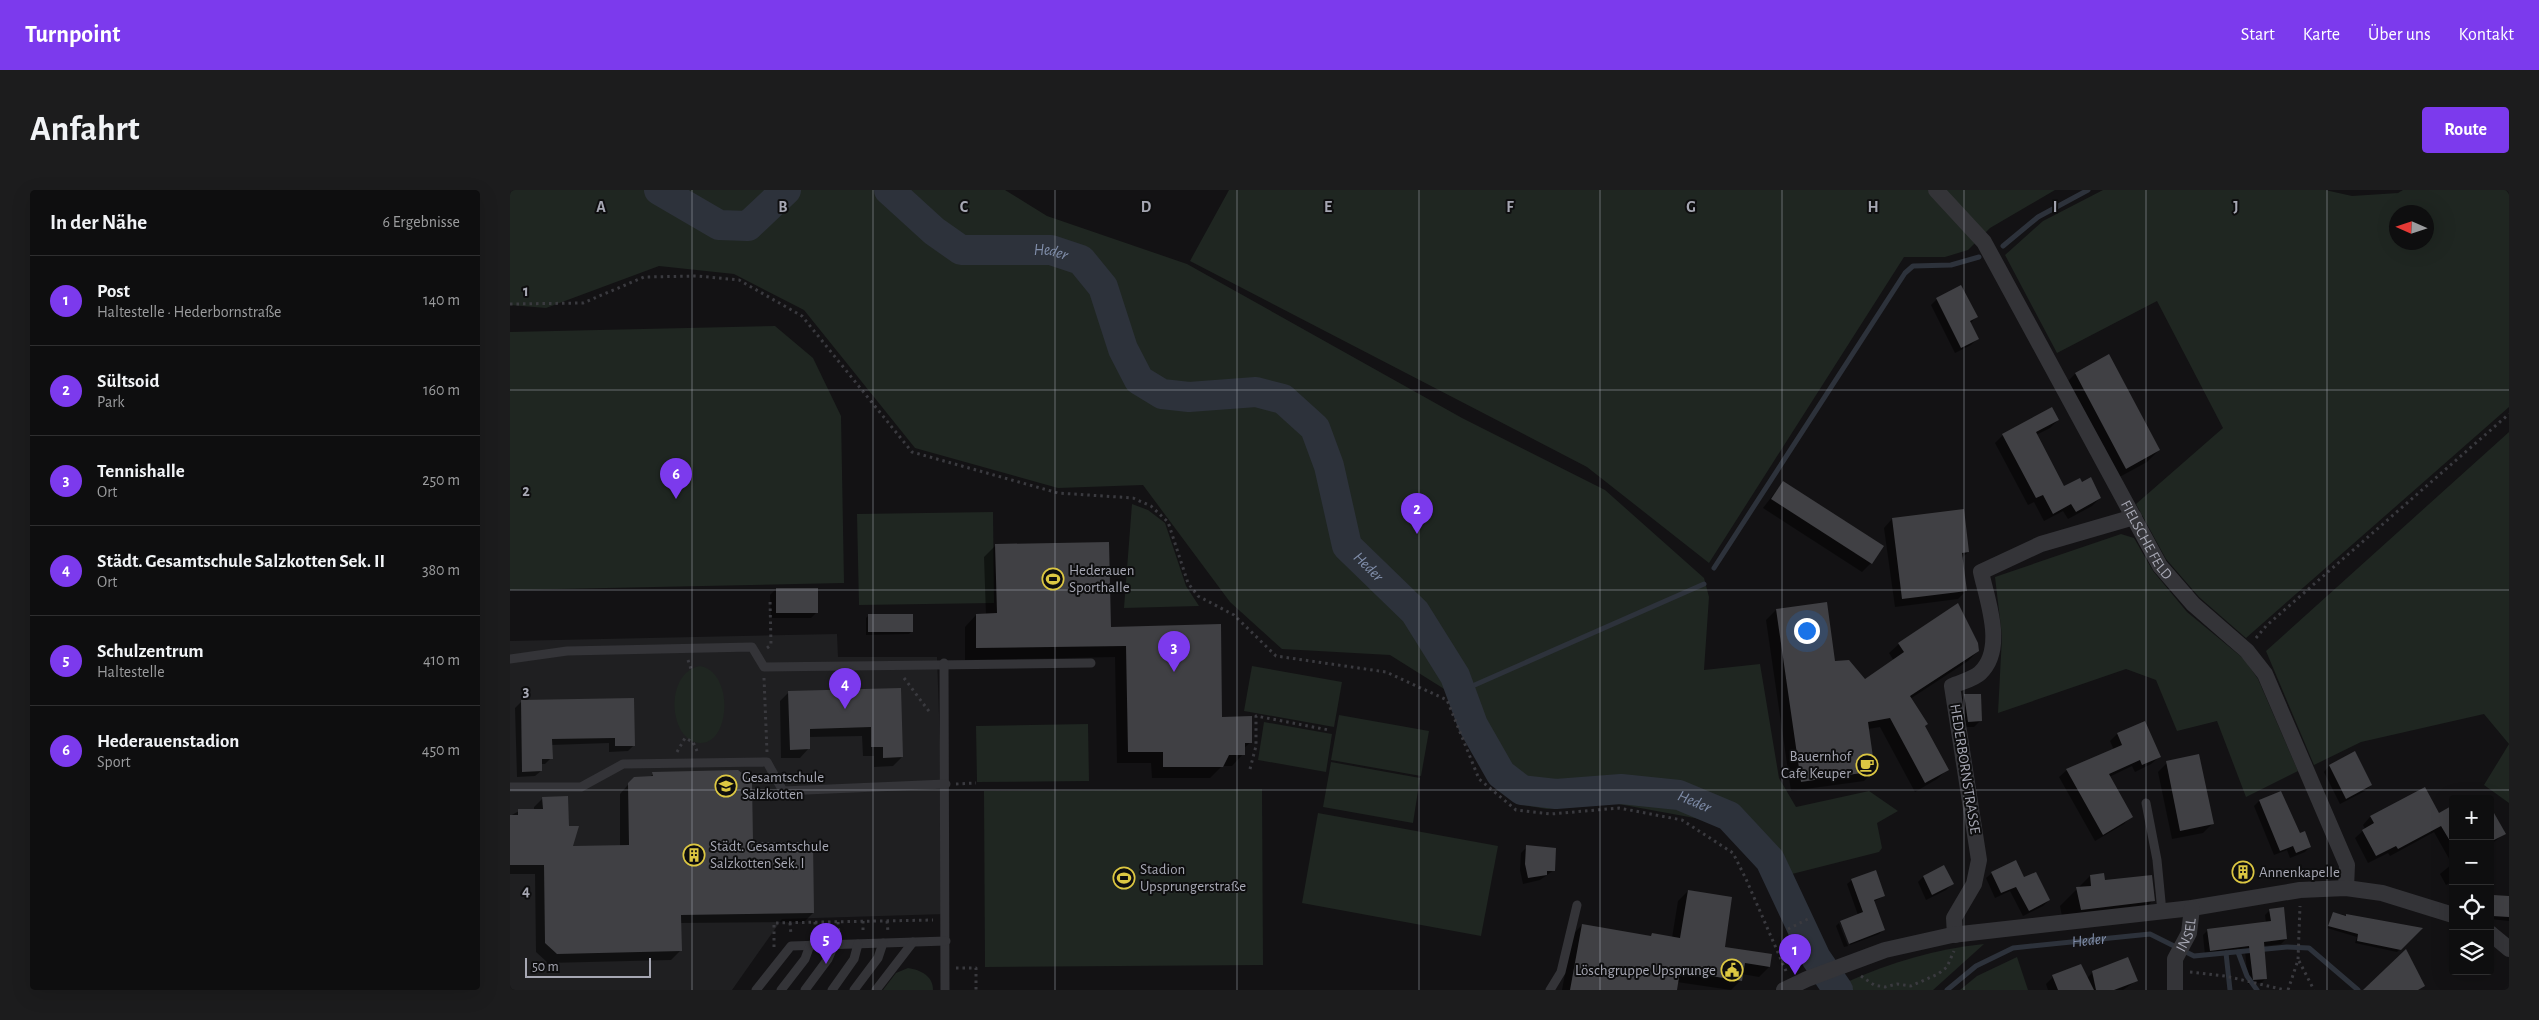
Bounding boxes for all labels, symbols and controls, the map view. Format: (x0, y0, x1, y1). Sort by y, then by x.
text: Turnpoint (25, 23, 120, 47)
text: Start (2241, 26, 2275, 44)
text: Karte (2303, 26, 2340, 44)
text: Über uns (2368, 26, 2431, 44)
text: Kontakt (2459, 26, 2514, 44)
button: Route (2422, 107, 2509, 153)
text: Anfahrt (30, 112, 140, 147)
text: A (596, 199, 606, 215)
text: B (778, 199, 788, 215)
text: C (960, 199, 969, 215)
text: D (1141, 199, 1152, 215)
text: E (1324, 199, 1332, 215)
text: F (1506, 199, 1514, 215)
text: G (1686, 199, 1696, 215)
text: H (1867, 199, 1879, 215)
text: I (2053, 199, 2057, 215)
text: J (2233, 199, 2239, 215)
north arrow (2389, 205, 2434, 250)
text: In der Nähe (50, 212, 147, 233)
text: 6 Ergebnisse (383, 214, 460, 230)
water label: Heder (1034, 242, 1071, 263)
text: Post (97, 282, 130, 301)
text: 1 (523, 283, 529, 299)
text: 1 (63, 292, 69, 308)
text: 140 m (423, 292, 460, 308)
text: Haltestelle · Hederbornstraße (97, 304, 281, 320)
text: Sültsoid (97, 372, 159, 391)
text: 2 (62, 382, 70, 398)
text: 160 m (423, 382, 460, 398)
text: Park (97, 394, 125, 410)
pin: 6 (660, 458, 692, 499)
text: Tennishalle (97, 462, 185, 481)
text: 3 (63, 472, 69, 488)
text: 250 m (422, 472, 460, 488)
text: 2 (522, 483, 530, 499)
text: Ort (97, 484, 117, 500)
pin: 2 (1401, 493, 1433, 534)
street label: FIELSCHE FELD (2118, 498, 2176, 582)
water label: Heder (1350, 549, 1387, 585)
text: Städt. Gesamtschule Salzkotten Sek. II (97, 552, 385, 571)
text: 4 (62, 562, 70, 578)
text: 380 m (422, 562, 460, 578)
place label: Hederauen Sporthalle (1069, 563, 1134, 595)
sports icon: Hederauen Sporthalle (1041, 567, 1065, 591)
text: Ort (97, 574, 117, 590)
your location (1794, 618, 1820, 644)
pin: 3 (1158, 631, 1190, 672)
text: Schulzentrum (97, 642, 204, 661)
text: 5 (63, 652, 69, 668)
text: 410 m (423, 652, 460, 668)
text: Haltestelle (97, 664, 165, 680)
pin: 4 (829, 668, 861, 709)
text: 3 (523, 683, 530, 699)
street label: HEDERBORNSTRASSE (1947, 703, 1983, 835)
text: Hederauenstadion (97, 732, 239, 751)
text: 6 (62, 742, 70, 758)
text: 450 m (422, 742, 460, 758)
place label: Bauernhof Cafe Keuper (1781, 749, 1852, 781)
cafe icon: Bauernhof Cafe Keuper (1855, 753, 1879, 777)
text: Sport (97, 754, 131, 770)
place label: Gesamtschule Salzkotten (742, 770, 824, 802)
school or university icon: Gesamtschule Salzkotten (714, 774, 738, 798)
water label: Heder (1675, 787, 1714, 816)
map controls (2449, 795, 2494, 975)
button: + (2449, 795, 2494, 840)
place label: Städt. Gesamtschule Salzkotten Sek. I (710, 839, 829, 871)
button: − (2449, 840, 2494, 885)
building icon: Städt. Gesamtschule Salzkotten Sek. I (682, 843, 706, 867)
building icon: Annenkapelle (2231, 860, 2255, 884)
place label: Stadion Upsprungerstraße (1140, 862, 1246, 894)
place label: Annenkapelle (2259, 865, 2340, 880)
sports icon: Stadion Upsprungerstraße (1112, 866, 1136, 890)
text: 4 (522, 883, 530, 899)
button: locate (2449, 885, 2494, 930)
street label: INSEL (2173, 917, 2198, 954)
pin: 5 (810, 923, 842, 964)
water label: Heder (2071, 930, 2108, 950)
button: layers (2449, 930, 2494, 975)
pin: 1 (1779, 934, 1811, 975)
scale bar (525, 955, 651, 978)
public building icon: Löschgruppe Upsprunge (1720, 958, 1744, 982)
text: 50 m (532, 960, 559, 974)
place label: Löschgruppe Upsprunge (1575, 963, 1716, 978)

